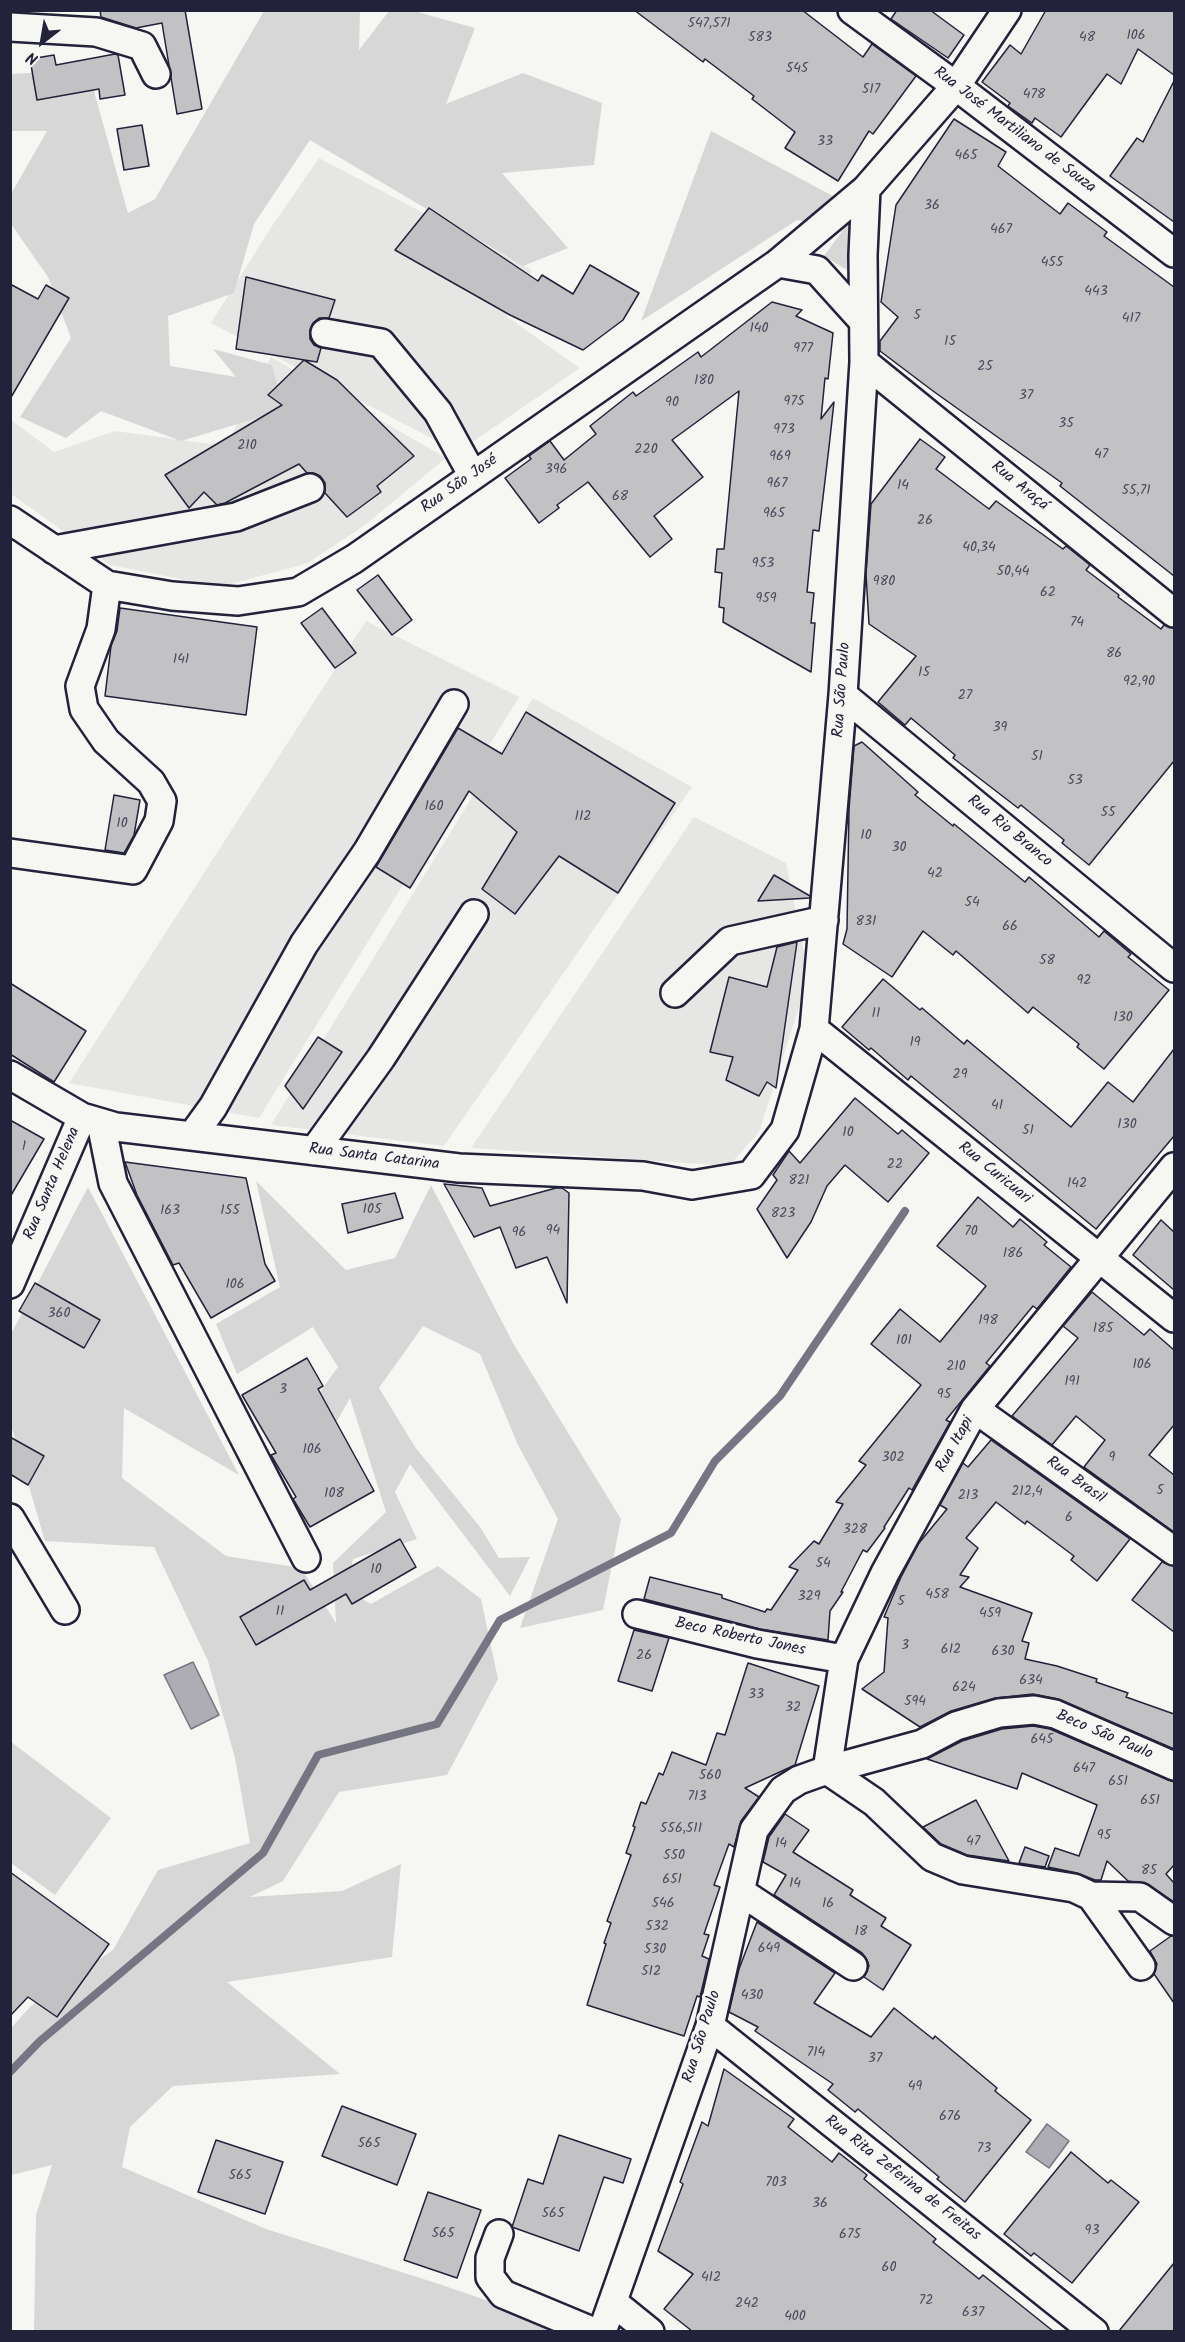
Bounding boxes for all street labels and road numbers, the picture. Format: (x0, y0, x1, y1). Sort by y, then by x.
street label: Rua José Martiliano de Souza (929, 64, 1099, 198)
street label: Rua São José (418, 452, 502, 518)
street label: Rua Araçá (986, 458, 1052, 516)
street label: Rua São Paulo (830, 642, 856, 738)
street label: Rua Rio Branco (963, 792, 1055, 872)
street label: Rua Santa Helena (21, 1125, 85, 1243)
street label: Rua Curicuari (953, 1139, 1035, 1209)
street label: Rua Santa Catarina (308, 1140, 440, 1176)
street label: Rua Itapi (933, 1414, 979, 1476)
street label: Rua Brasil (1042, 1453, 1108, 1509)
street label: Beco Roberto Jones (673, 1615, 807, 1661)
street label: Beco São Paulo (1053, 1707, 1155, 1765)
street label: Rua São Paulo (680, 1988, 726, 2086)
street label: Rua Rita Zeferina de Freitas (820, 2112, 984, 2246)

